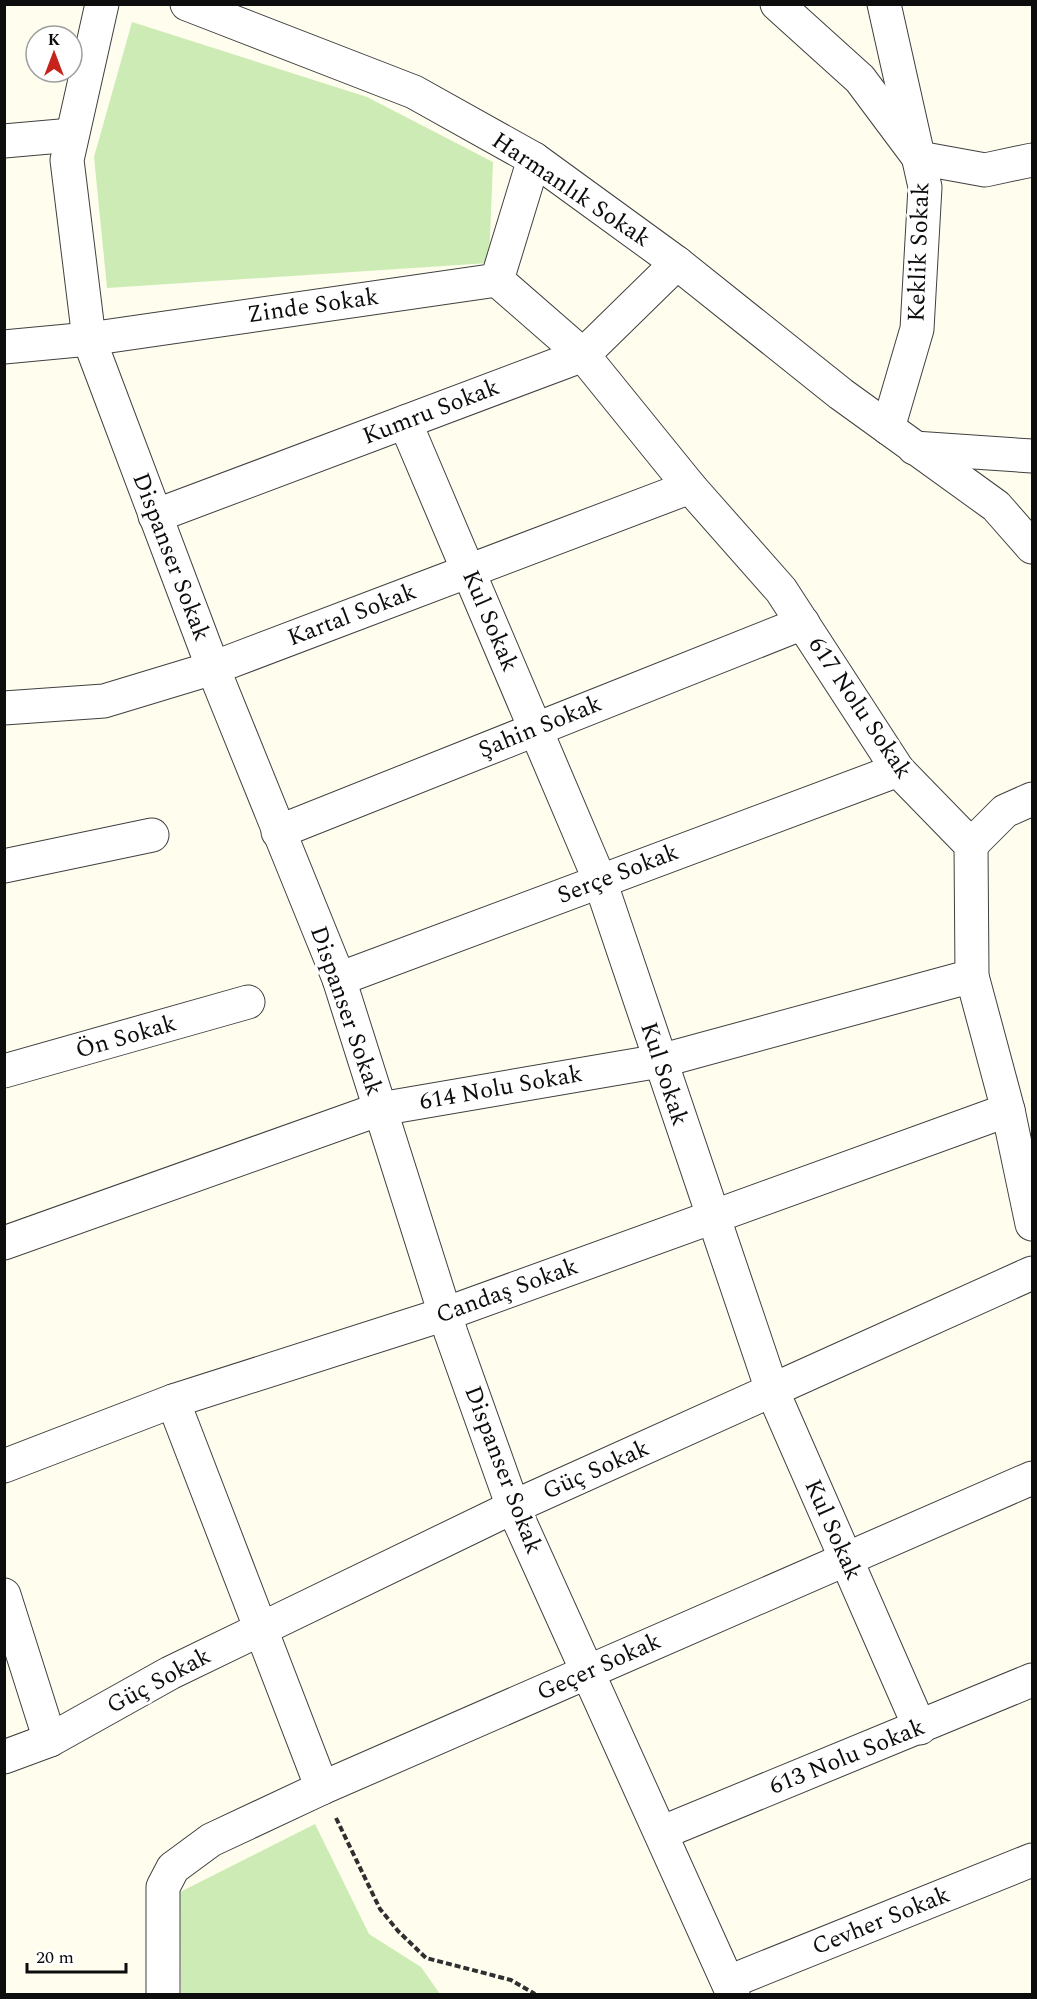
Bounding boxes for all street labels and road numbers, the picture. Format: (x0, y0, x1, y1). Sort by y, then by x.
street label: Harmanlık Sokak (484, 123, 658, 257)
street label: Keklik Sokak (899, 182, 939, 322)
street label: Zinde Sokak (245, 279, 381, 333)
street label: Kumru Sokak (357, 369, 505, 455)
street label: Dispanser Sokak (122, 468, 220, 646)
street label: Kul Sokak (452, 565, 528, 677)
street label: Kartal Sokak (282, 574, 422, 656)
street label: 617 Nolu Sokak (799, 630, 921, 786)
street label: Şahin Sokak (473, 686, 607, 768)
street label: Serçe Sokak (552, 834, 684, 914)
street label: Dispanser Sokak (300, 921, 392, 1101)
street label: Ön Sokak (71, 1005, 181, 1069)
street label: Kul Sokak (630, 1017, 698, 1131)
street label: 614 Nolu Sokak (417, 1056, 585, 1120)
street label: Candaş Sokak (431, 1249, 583, 1333)
street label: Dispanser Sokak (454, 1381, 552, 1559)
street label: Güç Sokak (537, 1430, 655, 1510)
street label: Kul Sokak (795, 1474, 871, 1586)
street label: Geçer Sokak (531, 1624, 667, 1710)
street label: Güç Sokak (100, 1638, 218, 1724)
street label: 613 Nolu Sokak (764, 1709, 930, 1805)
street label: Cevher Sokak (807, 1877, 955, 1965)

